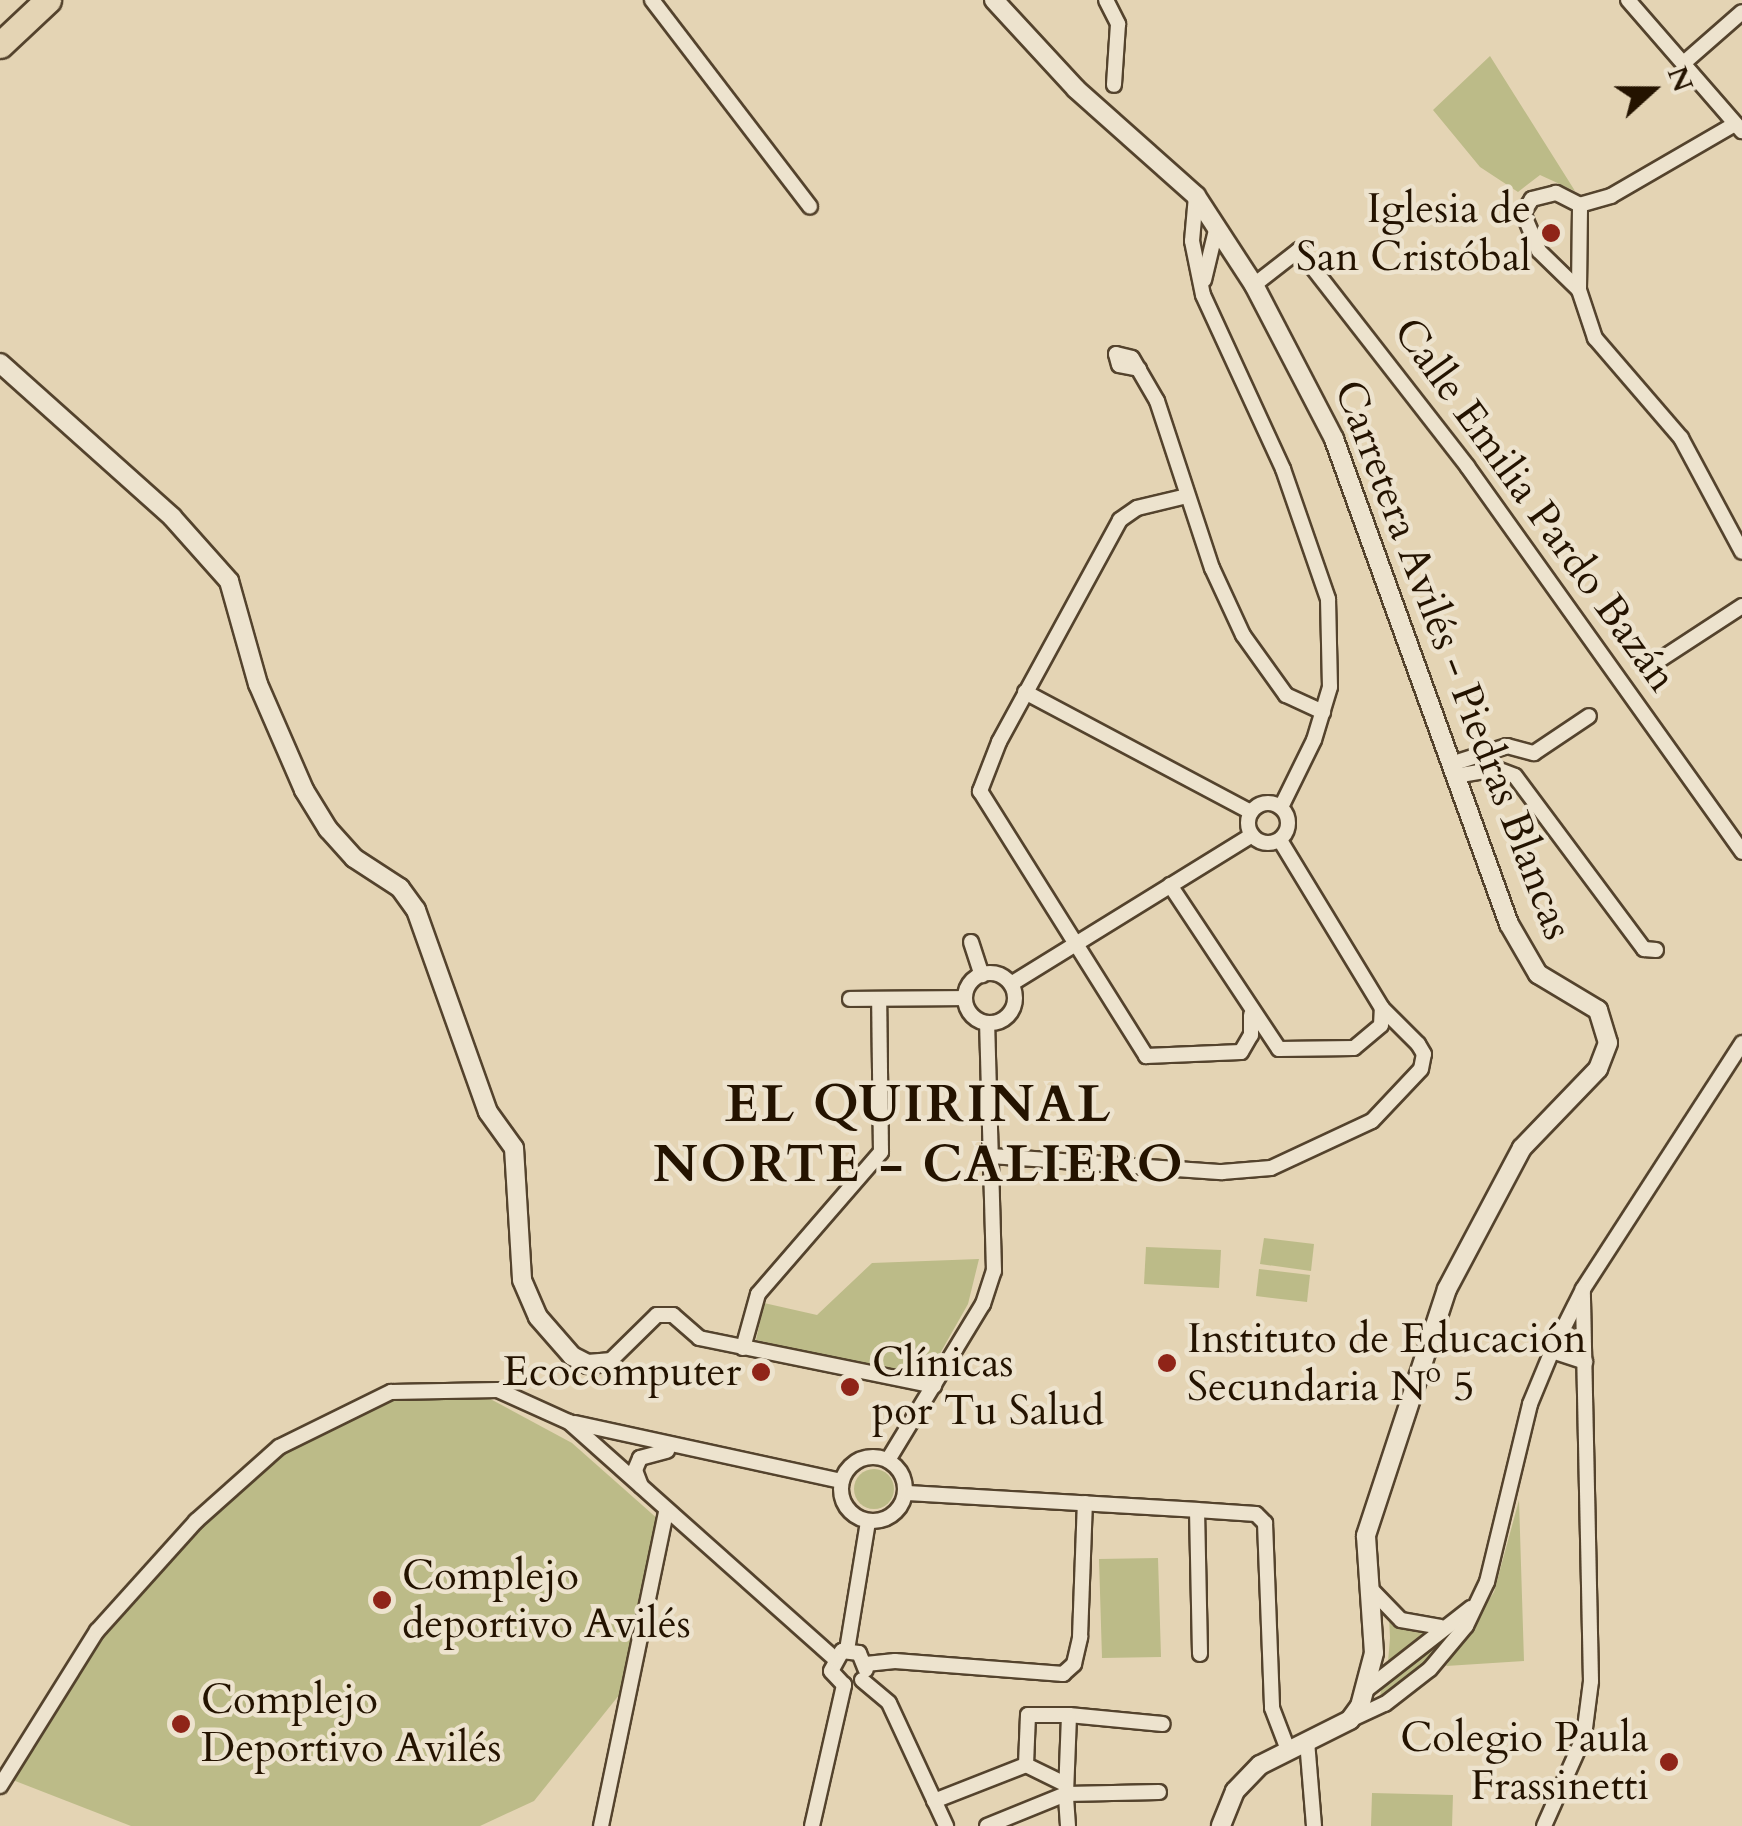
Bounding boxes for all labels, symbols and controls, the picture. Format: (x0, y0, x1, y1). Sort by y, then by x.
north arrow (1602, 40, 1702, 140)
text: N (1658, 61, 1702, 97)
place label: Iglesia de San Cristóbal (1296, 184, 1531, 282)
marker: Iglesia de San Cristóbal (1540, 222, 1562, 244)
street label: Calle Emilia Pardo Bazán (1383, 308, 1687, 702)
street label: Carretera Avilés - Piedras Blancas (1323, 373, 1583, 947)
district label: EL QUIRINAL NORTE - CALIERO (653, 1075, 1185, 1197)
place label: Instituto de Educación Secundaria Nº 5 (1187, 1314, 1587, 1412)
place label: Clínicas por Tu Salud (872, 1338, 1104, 1436)
place label: Ecocomputer (503, 1347, 741, 1397)
marker: Instituto de Educación Secundaria Nº 5 (1156, 1352, 1178, 1374)
marker: Ecocomputer (750, 1361, 772, 1383)
marker: Clínicas por Tu Salud (837, 1374, 863, 1400)
place label: Complejo deportivo Avilés (402, 1551, 691, 1650)
marker: Complejo deportivo Avilés (371, 1589, 393, 1611)
place label: Complejo Deportivo Avilés (201, 1675, 502, 1774)
marker: Complejo Deportivo Avilés (170, 1713, 192, 1735)
place label: Colegio Paula Frassinetti (1400, 1713, 1649, 1812)
marker: Colegio Paula Frassinetti (1658, 1751, 1680, 1773)

